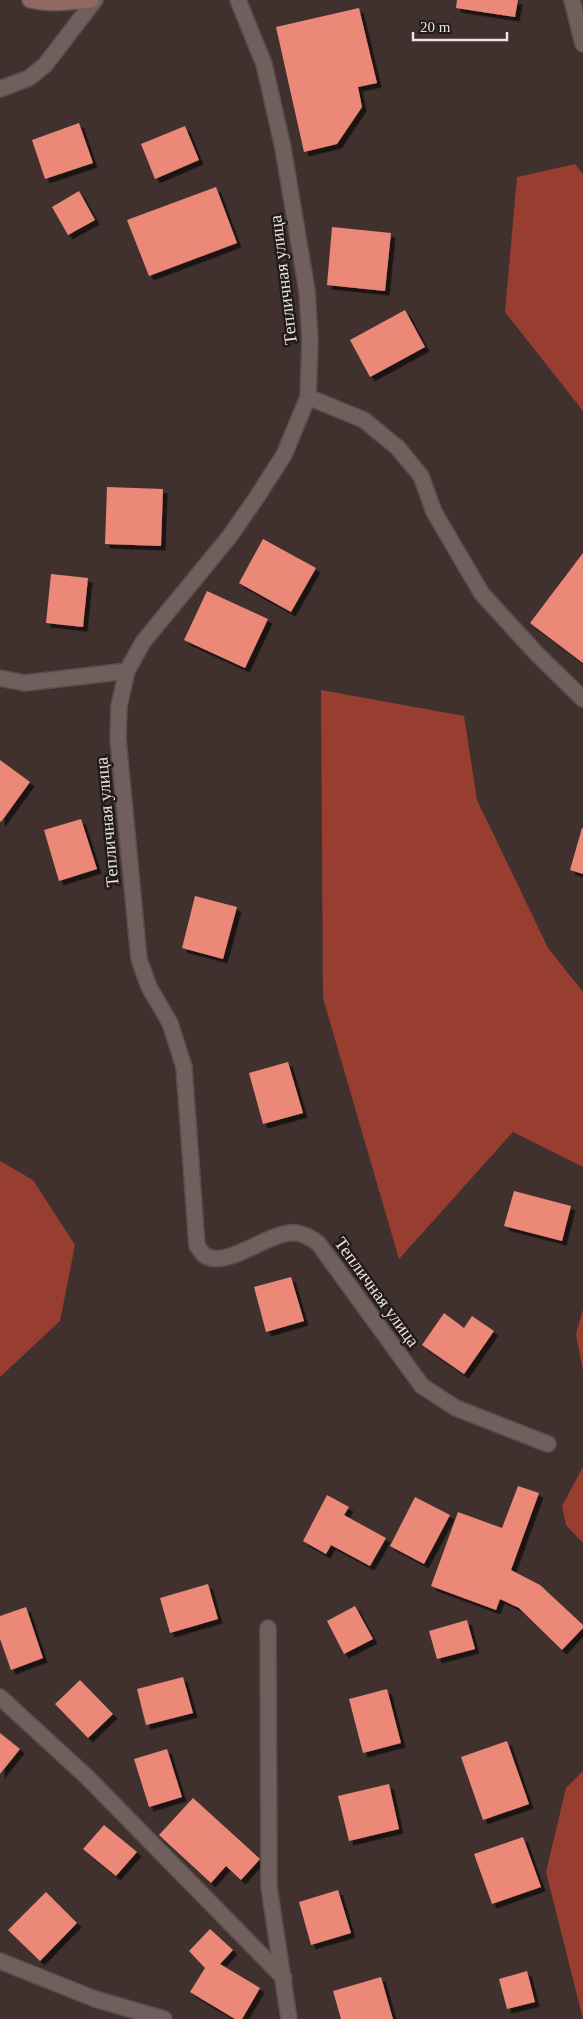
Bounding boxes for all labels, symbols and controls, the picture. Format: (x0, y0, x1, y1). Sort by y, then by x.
scale bar (413, 10, 507, 42)
text: 20 m (420, 19, 451, 35)
street label: Тепличная улица (265, 214, 301, 346)
street label: Тепличная улица (91, 756, 123, 888)
street label: Тепличная улица (331, 1233, 423, 1351)

